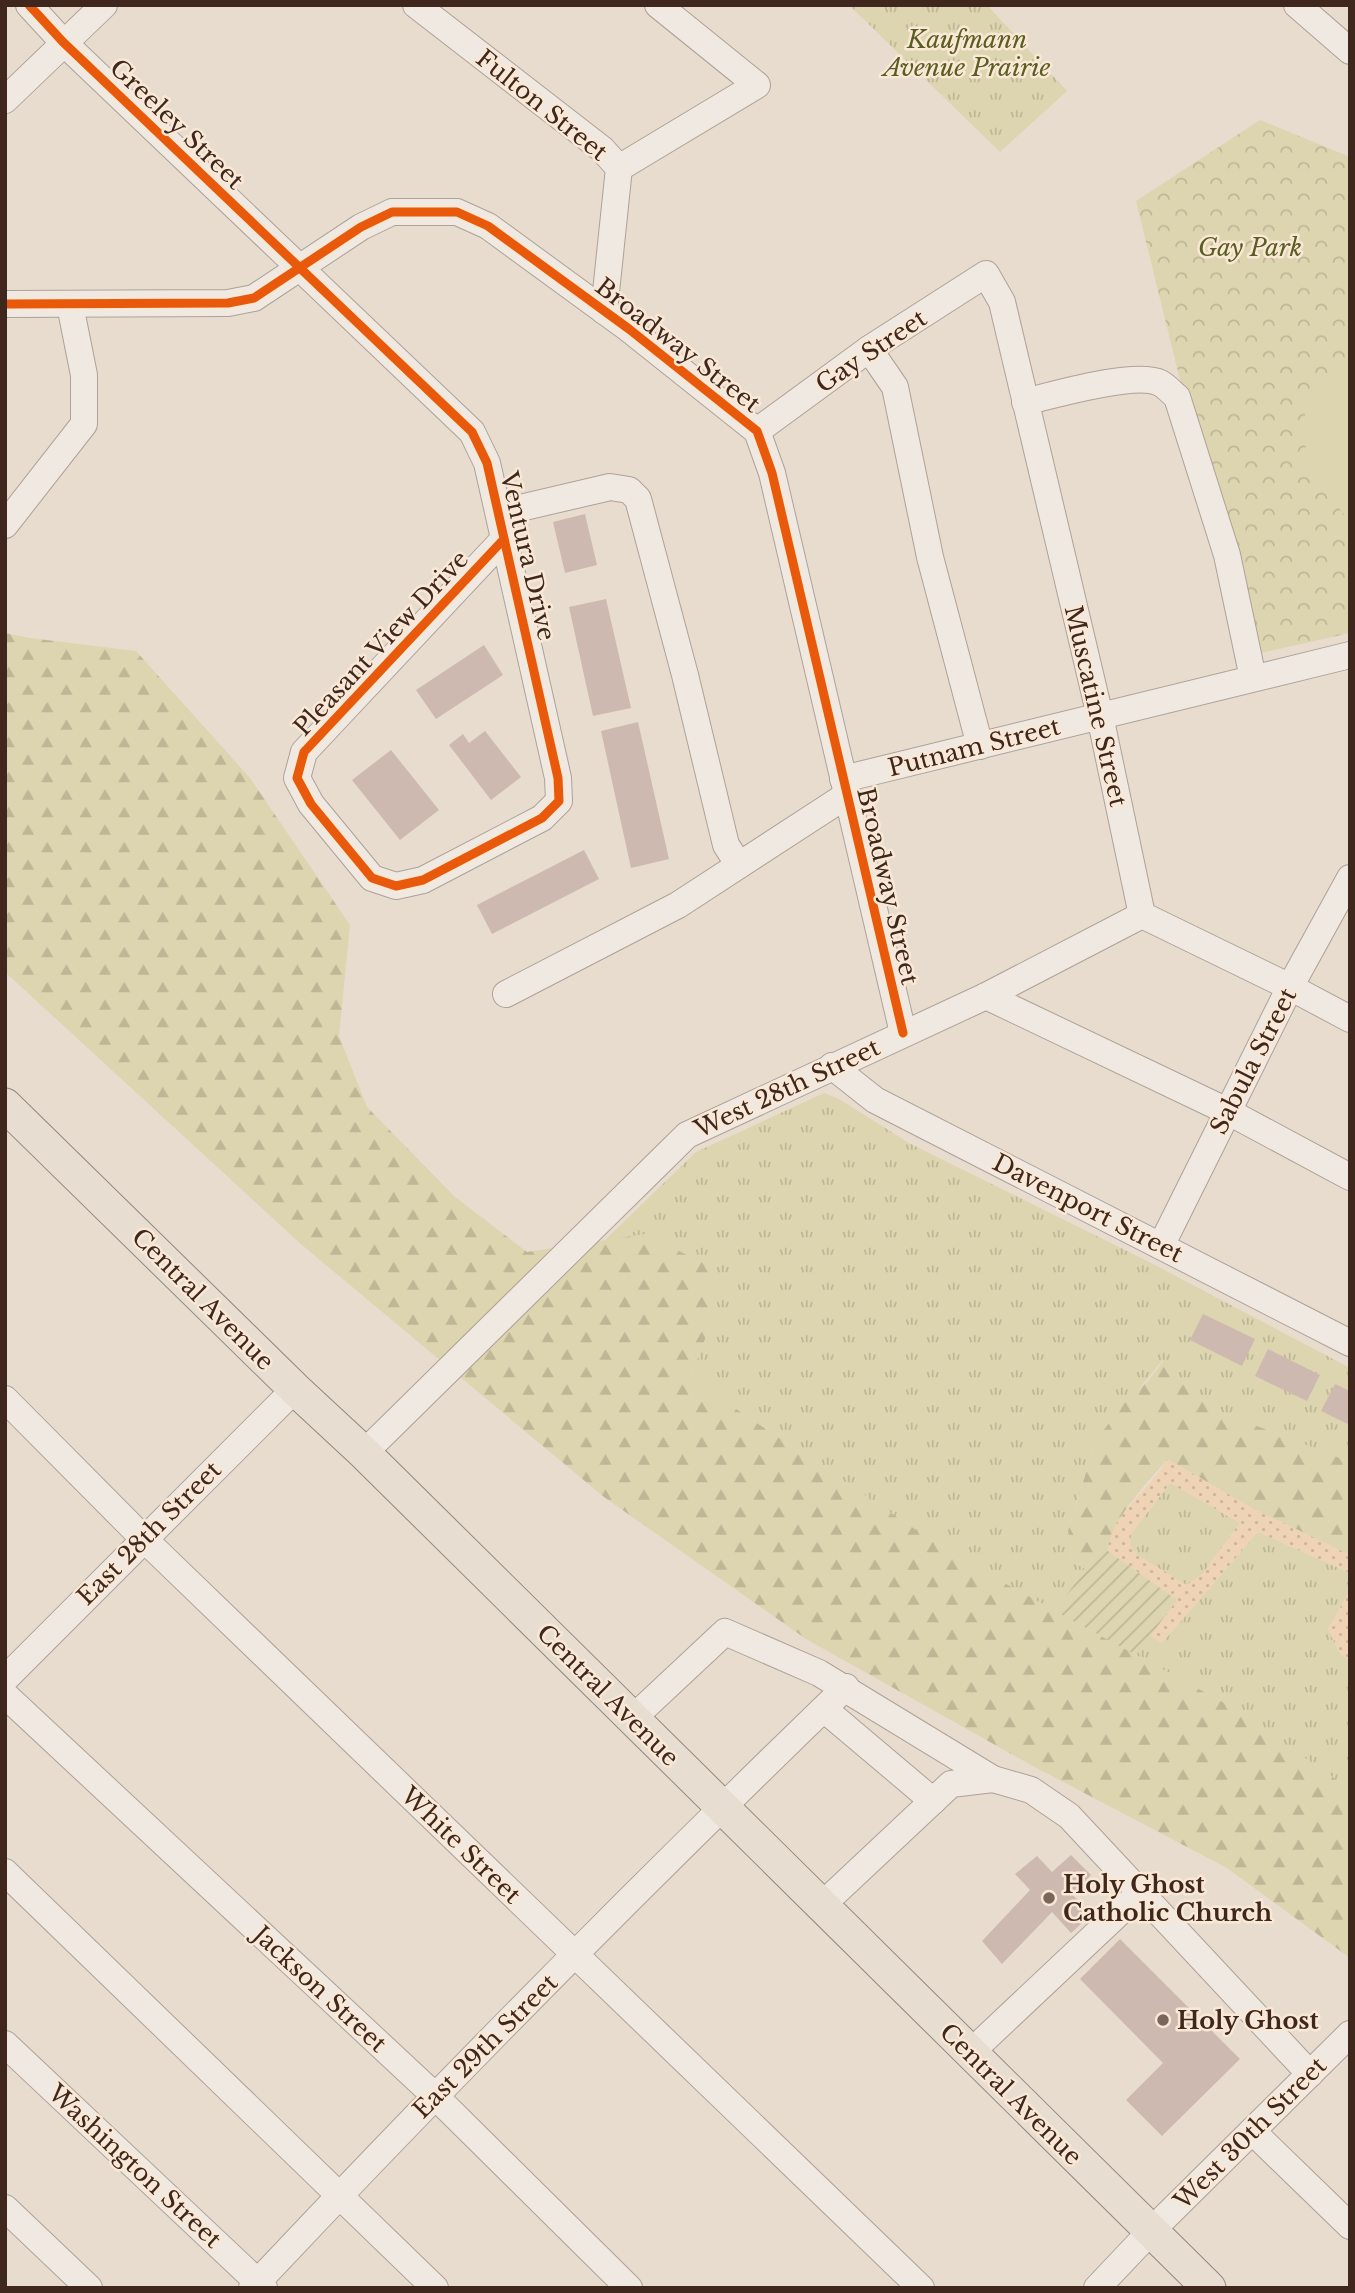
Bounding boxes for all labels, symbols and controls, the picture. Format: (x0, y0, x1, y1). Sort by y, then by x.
park label: Kaufmann Avenue Prairie (880, 25, 1051, 82)
street label: Fulton Street (471, 43, 613, 167)
street label: Greeley Street (104, 53, 250, 195)
park label: Gay Park (1198, 233, 1302, 262)
street label: Broadway Street (590, 272, 766, 418)
street label: Gay Street (810, 303, 932, 399)
street label: Ventura Drive (494, 468, 561, 643)
street label: Pleasant View Drive (288, 544, 474, 742)
street label: Muscatine Street (1059, 603, 1133, 809)
street label: Putnam Street (885, 712, 1063, 782)
street label: Broadway Street (851, 785, 925, 987)
street label: Sabula Street (1204, 983, 1302, 1139)
street label: West 28th Street (689, 1032, 884, 1144)
street label: Davenport Street (988, 1147, 1188, 1269)
street label: Central Avenue (126, 1222, 280, 1376)
street label: East 28th Street (71, 1455, 227, 1611)
street label: Central Avenue (531, 1618, 685, 1772)
street label: White Street (394, 1780, 527, 1909)
place label: Holy Ghost Catholic Church (1063, 1870, 1272, 1927)
marker: Holy Ghost Catholic Church (1041, 1890, 1057, 1906)
street label: Jackson Street (245, 1918, 393, 2058)
street label: East 29th Street (407, 1968, 563, 2124)
place label: Holy Ghost (1177, 2006, 1320, 2035)
marker: Holy Ghost (1155, 2012, 1171, 2028)
street label: Central Avenue (934, 2017, 1088, 2171)
street label: West 30th Street (1167, 2051, 1332, 2216)
street label: Washington Street (42, 2078, 228, 2254)

